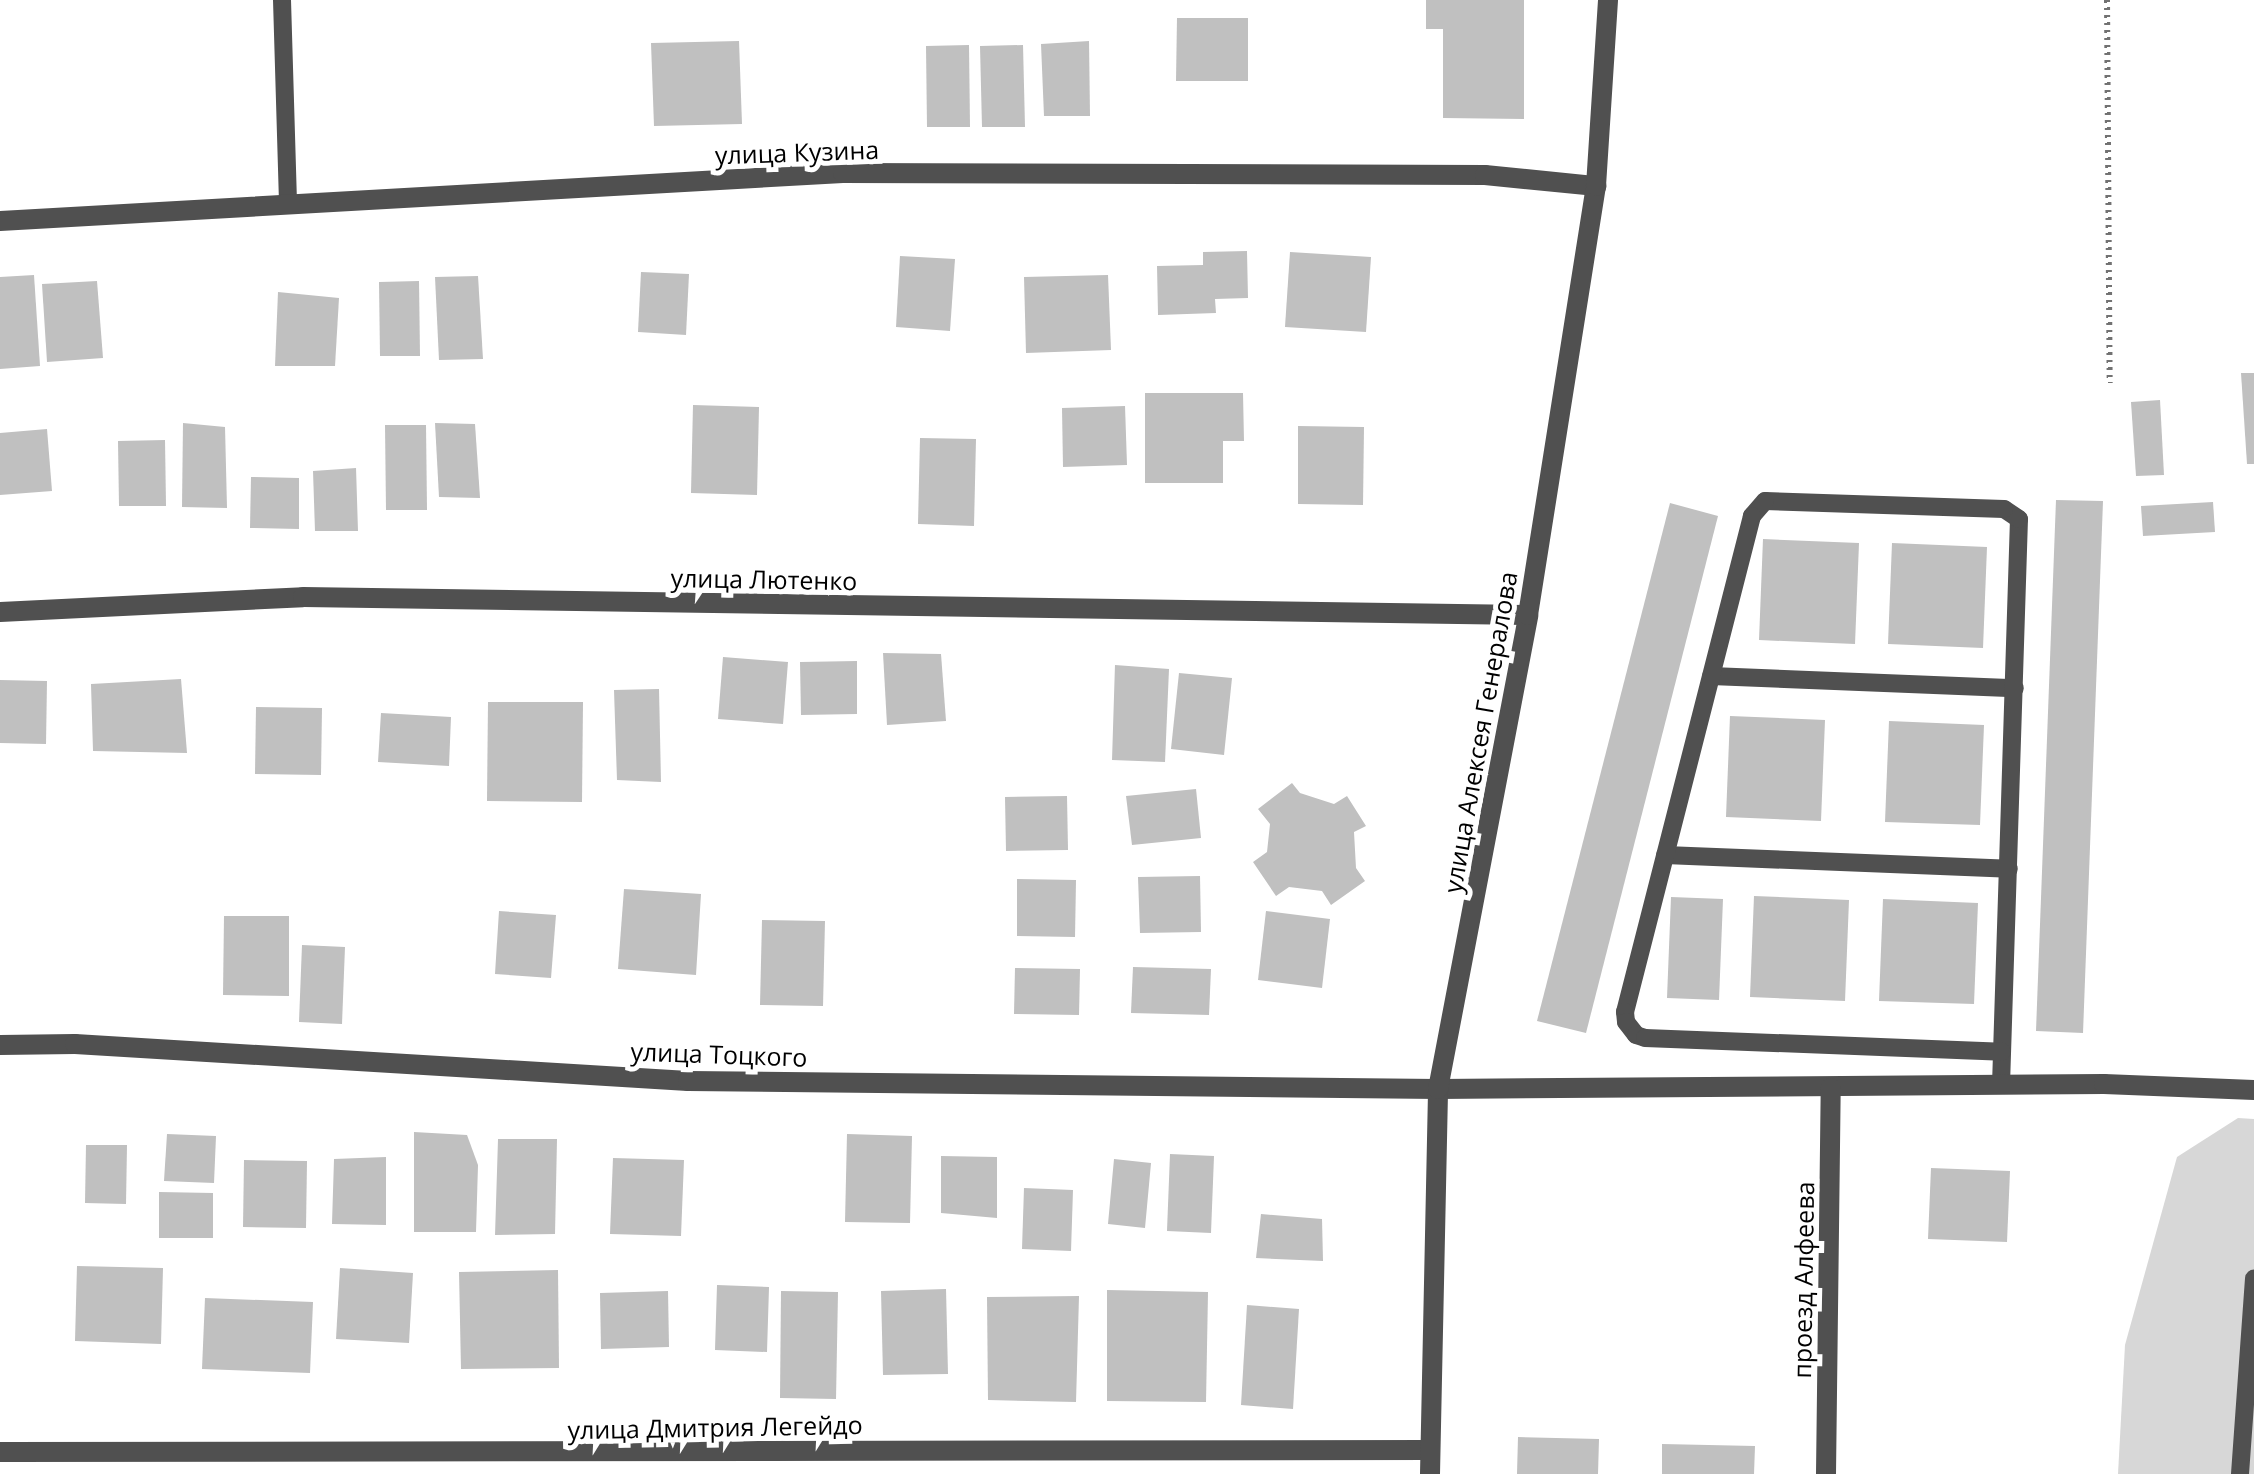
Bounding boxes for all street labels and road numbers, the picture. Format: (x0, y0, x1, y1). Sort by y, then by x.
street label: улица Кузина (714, 134, 880, 170)
street label: улица Лютенко (670, 562, 858, 596)
street label: улица Алексея Генералова (1437, 569, 1523, 895)
street label: улица Тоцкого (630, 1036, 808, 1072)
street label: проезд Алфеева (1786, 1181, 1820, 1379)
street label: улица Дмитрия Легейдо (567, 1409, 863, 1445)

